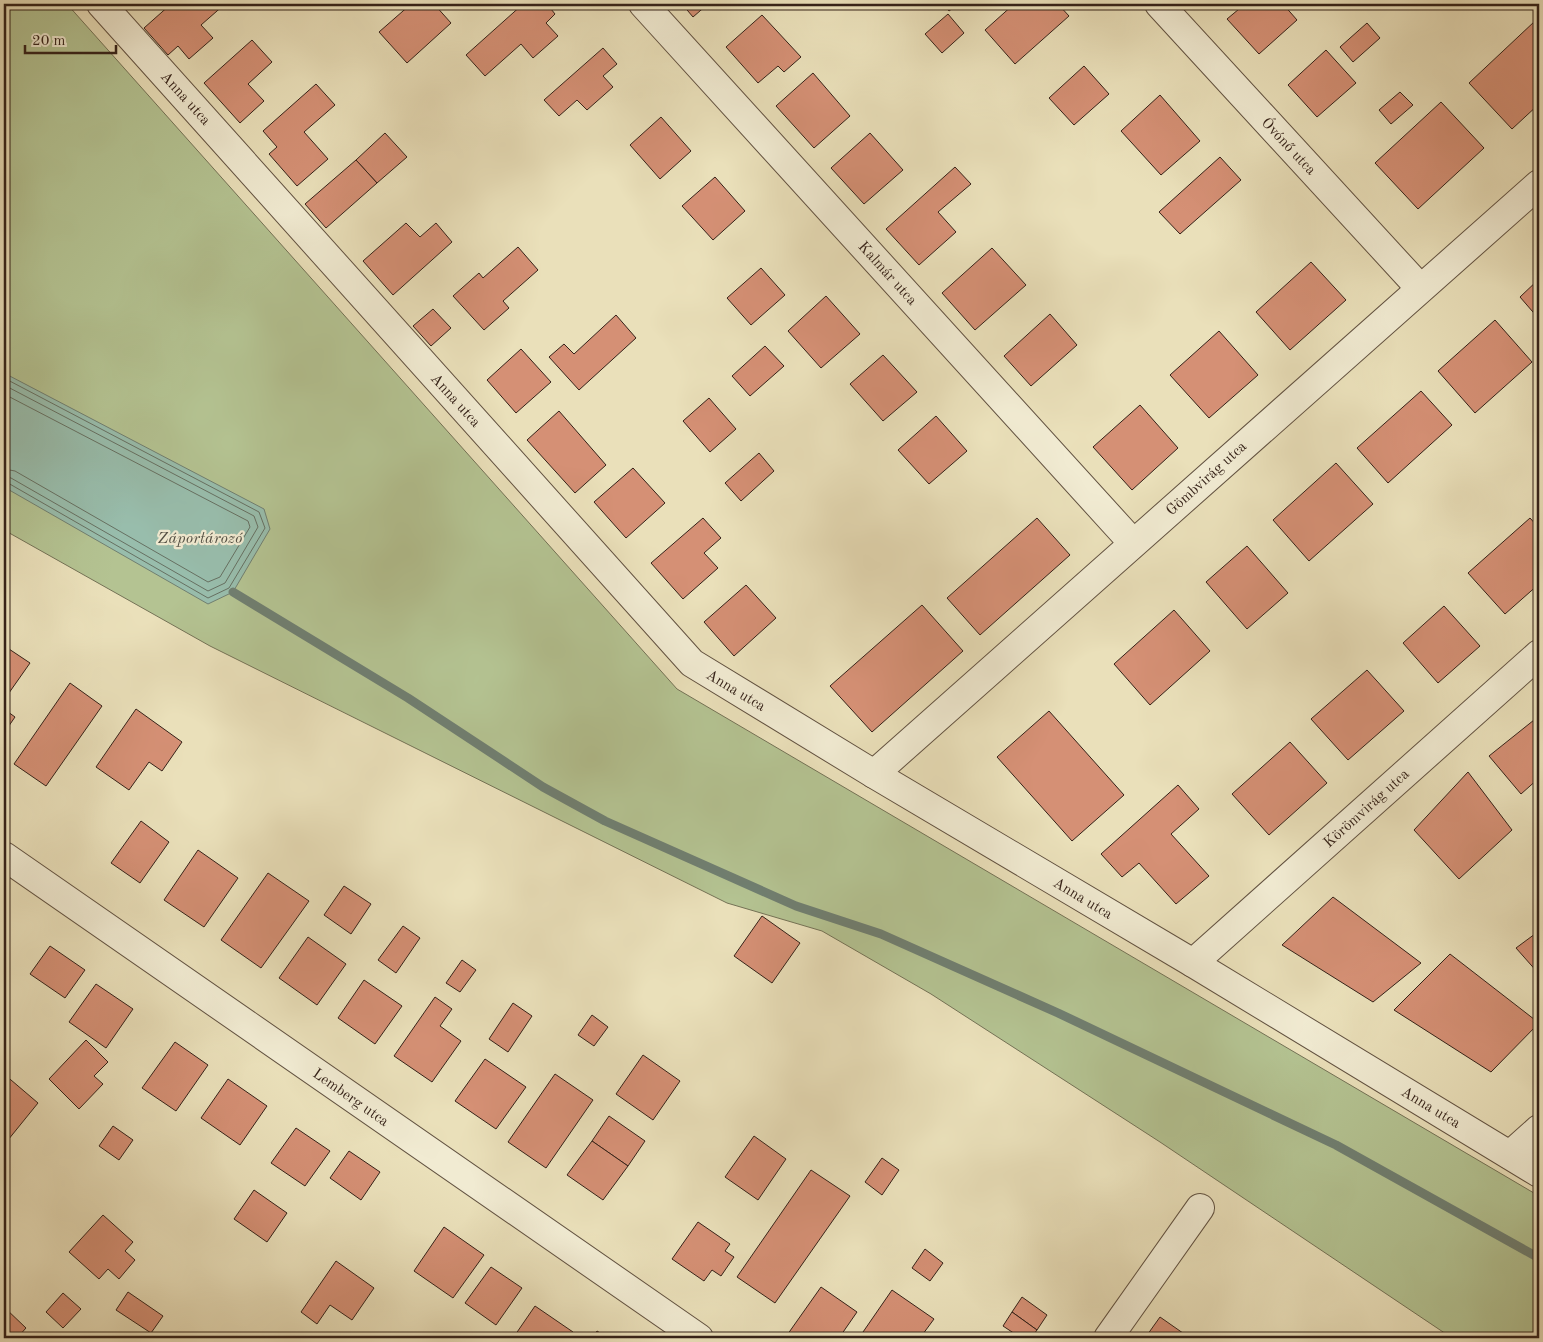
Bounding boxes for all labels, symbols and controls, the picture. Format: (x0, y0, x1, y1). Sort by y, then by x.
scale bar (25, 22, 116, 54)
text: 20 m (32, 34, 66, 49)
street label: Anna utca (157, 69, 213, 129)
street label: Óvónő utca (1258, 113, 1321, 179)
street label: Kalmár utca (855, 239, 920, 309)
street label: Anna utca (427, 371, 483, 431)
street label: Gömbvirág utca (1164, 439, 1250, 519)
water label: Záportározó (158, 531, 243, 547)
street label: Anna utca (703, 668, 768, 715)
street label: Körömvirág utca (1321, 767, 1413, 851)
street label: Anna utca (1050, 876, 1115, 923)
street label: Lemberg utca (309, 1067, 391, 1130)
street label: Anna utca (1398, 1085, 1463, 1132)

